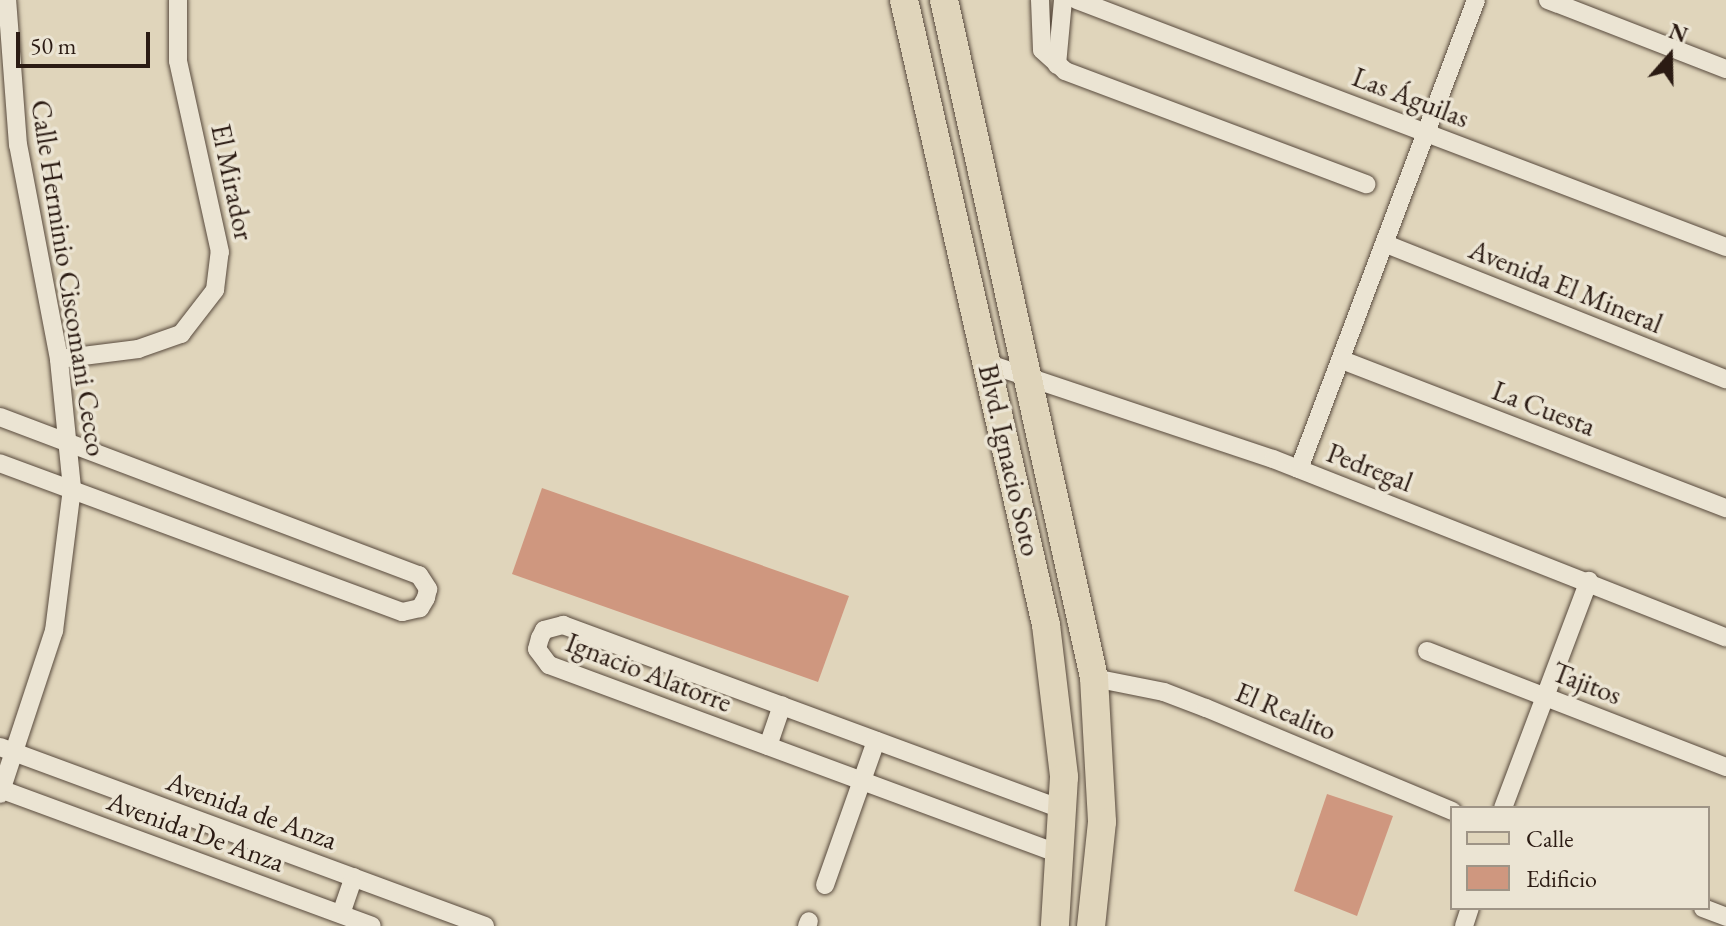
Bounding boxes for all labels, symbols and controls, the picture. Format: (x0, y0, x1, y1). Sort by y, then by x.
scale bar (20, 16, 154, 66)
north arrow (1630, 16, 1710, 96)
text: N (1665, 16, 1692, 50)
text: 50 m (30, 30, 77, 61)
street label: Las Águilas (1348, 59, 1474, 135)
street label: Calle Herminio Ciscomani Cecco (24, 97, 114, 459)
street label: El Mirador (204, 121, 262, 243)
street label: Avenida El Mineral (1464, 232, 1668, 340)
street label: Blvd. Ignacio Soto (972, 361, 1048, 559)
street label: La Cuesta (1488, 373, 1600, 443)
street label: Pedregal (1322, 435, 1418, 499)
street label: Ignacio Alatorre (561, 625, 737, 719)
street label: Tajitos (1548, 654, 1626, 712)
street label: El Realito (1230, 675, 1342, 747)
street label: Avenida de Anza (162, 764, 342, 856)
street label: Avenida De Anza (103, 783, 289, 879)
legend (1450, 806, 1710, 910)
text: Calle (1526, 823, 1574, 854)
text: Edificio (1526, 863, 1597, 894)

